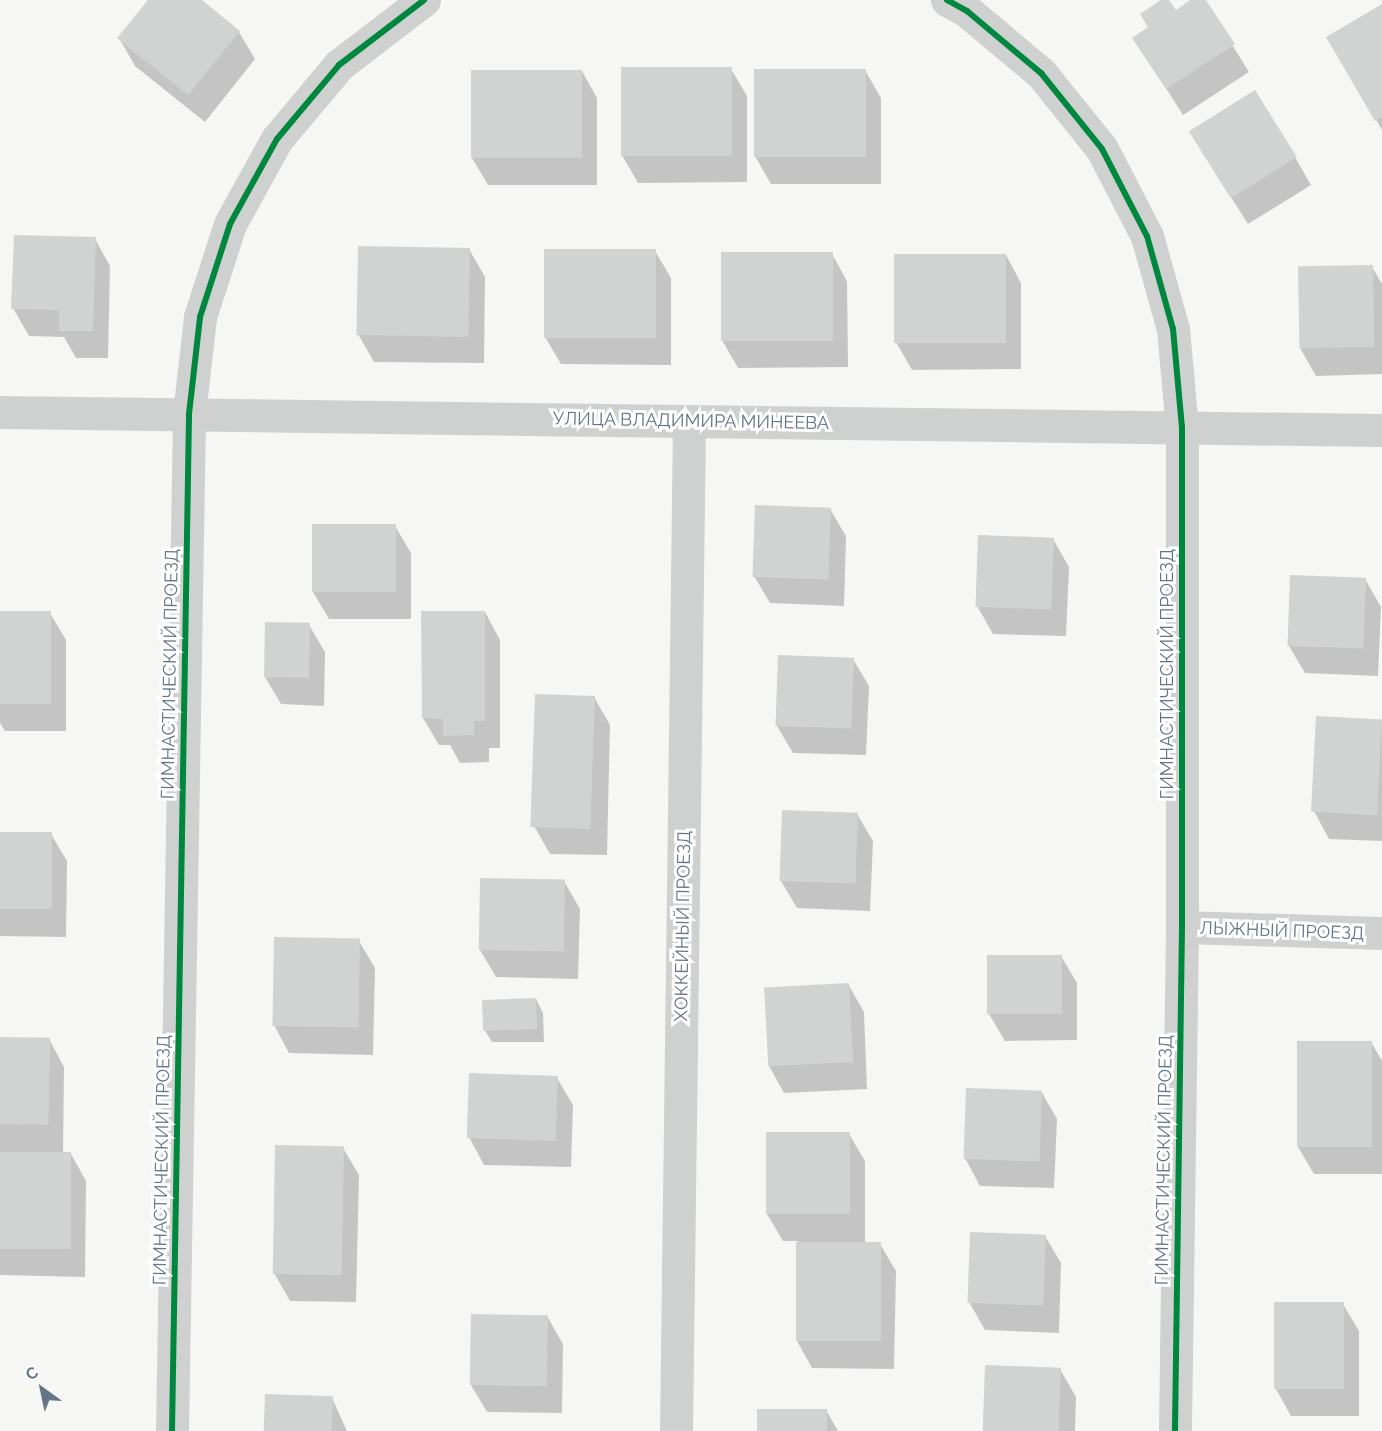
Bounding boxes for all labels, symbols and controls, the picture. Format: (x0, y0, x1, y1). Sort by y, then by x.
street label: УЛИЦА ВЛАДИМИРА МИНЕЕВА (552, 408, 830, 434)
street label: ГИМНАСТИЧЕСКИЙ ПРОЕЗД (157, 549, 183, 799)
street label: ГИМНАСТИЧЕСКИЙ ПРОЕЗД (1156, 549, 1178, 799)
street label: ХОККЕЙНЫЙ ПРОЕЗД (671, 830, 695, 1022)
street label: ЛЫЖНЫЙ ПРОЕЗД (1199, 917, 1365, 945)
street label: ГИМНАСТИЧЕСКИЙ ПРОЕЗД (149, 1035, 175, 1285)
street label: ГИМНАСТИЧЕСКИЙ ПРОЕЗД (1151, 1035, 1177, 1285)
north arrow (12, 1359, 72, 1419)
text: С (22, 1363, 42, 1384)

